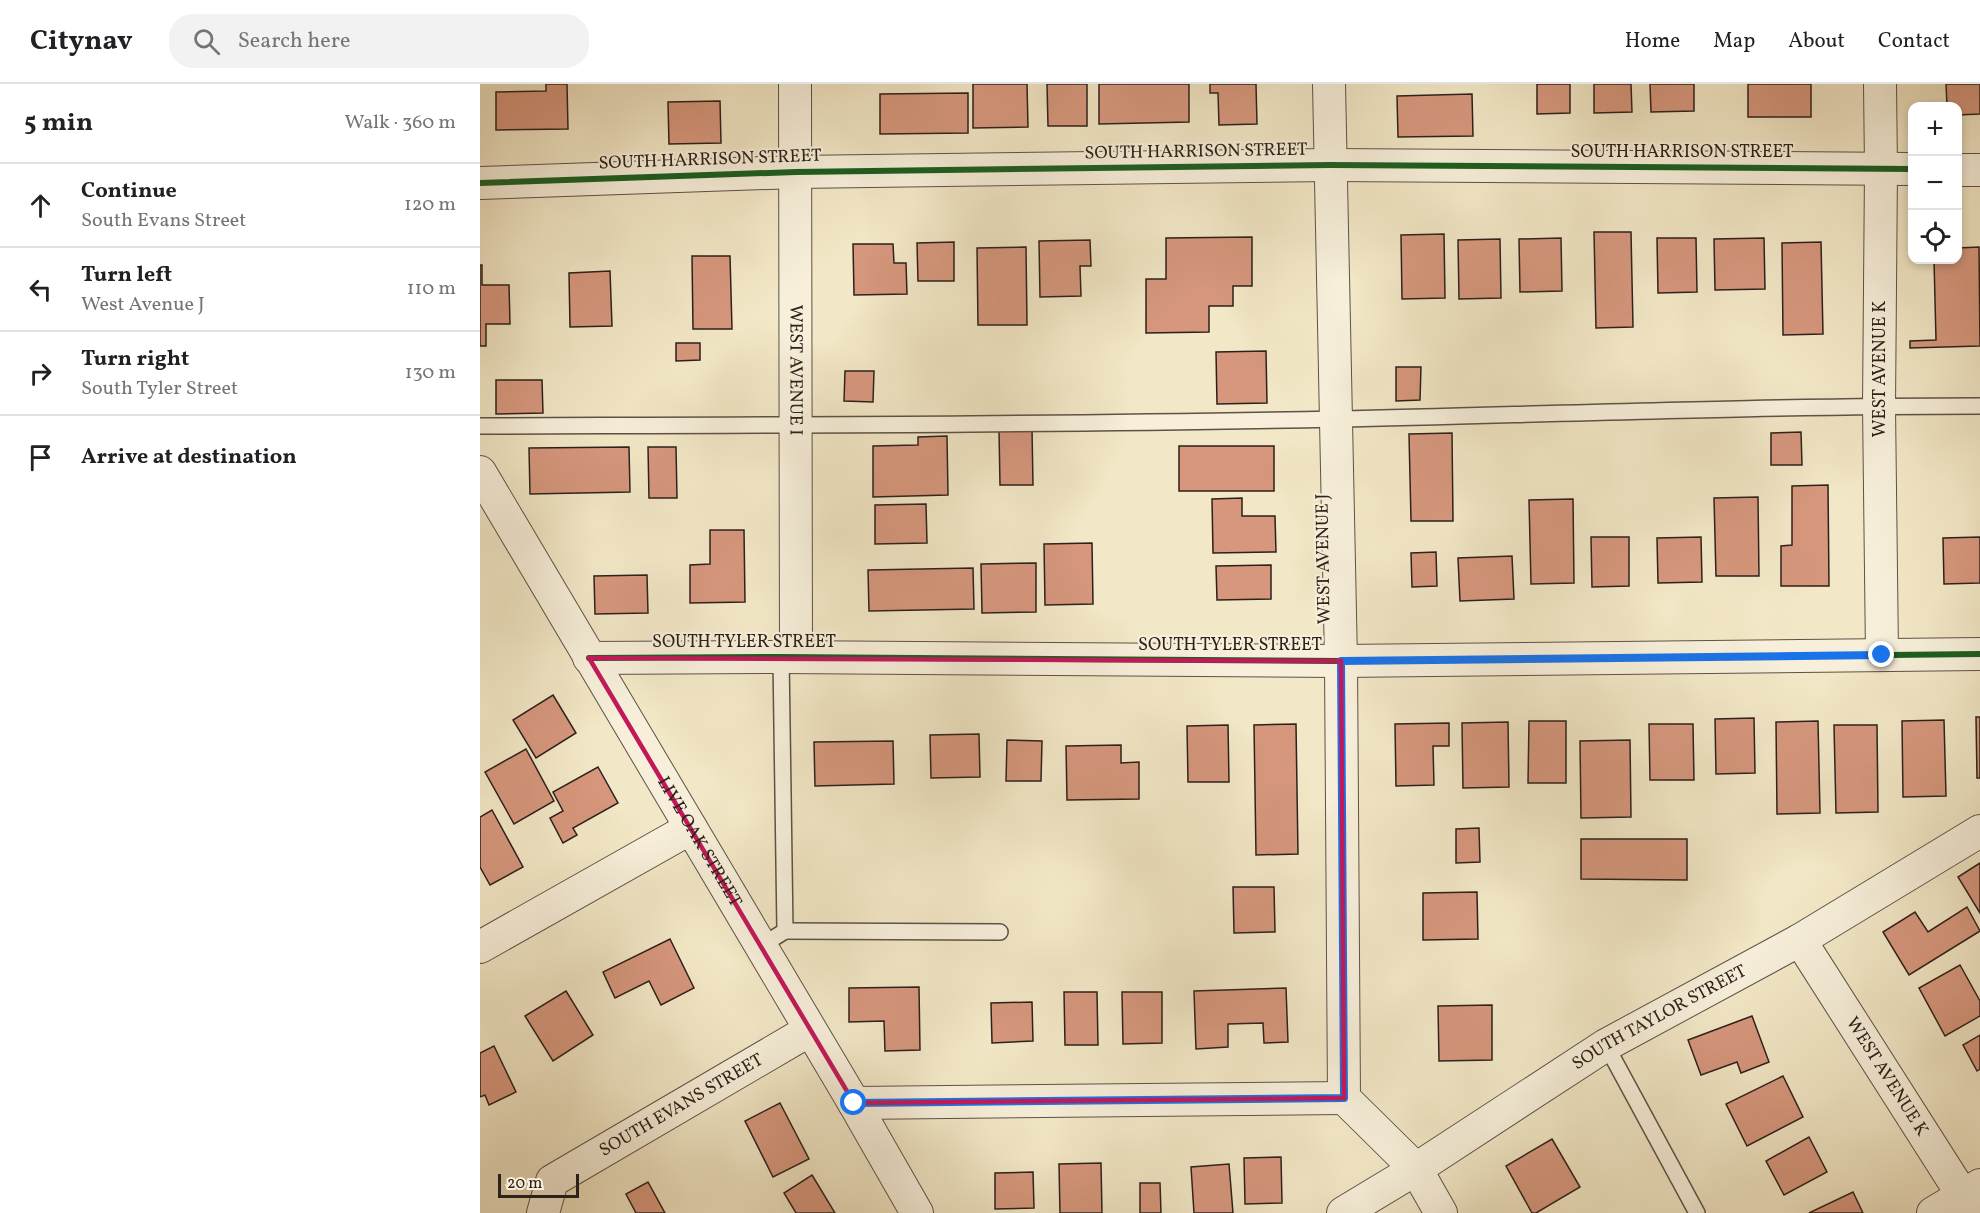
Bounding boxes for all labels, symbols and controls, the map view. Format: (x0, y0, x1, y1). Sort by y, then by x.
search box (169, 14, 589, 68)
text: Citynav (30, 22, 133, 61)
icon: search (190, 25, 223, 58)
text: Search here (238, 26, 350, 57)
text: Home (1625, 27, 1680, 56)
text: Map (1713, 27, 1755, 56)
text: About (1788, 27, 1845, 56)
text: Contact (1878, 27, 1950, 56)
map controls (1908, 102, 1962, 264)
button: + (1908, 102, 1962, 156)
text: 5 min (24, 105, 93, 141)
text: Walk · 360 m (344, 109, 456, 137)
street label: SOUTH HARRISON STREET (1084, 138, 1308, 166)
street label: SOUTH HARRISON STREET (1570, 140, 1794, 165)
street label: SOUTH HARRISON STREET (598, 144, 822, 176)
button: − (1908, 156, 1962, 210)
text: Continue (81, 176, 177, 207)
icon: ahead (24, 189, 57, 222)
text: 120 m (404, 191, 456, 219)
text: South Evans Street (81, 207, 246, 235)
button: locate (1908, 210, 1962, 264)
text: Turn left (81, 260, 172, 291)
icon: left (24, 273, 57, 306)
text: 110 m (407, 275, 456, 303)
text: West Avenue J (81, 291, 205, 319)
street label: WEST AVENUE K (1868, 301, 1893, 437)
street label: WEST AVENUE I (783, 304, 808, 436)
text: Turn right (81, 344, 189, 375)
icon: right (24, 357, 57, 390)
text: 130 m (405, 359, 456, 387)
text: South Tyler Street (81, 375, 238, 403)
icon: arrive (24, 441, 57, 474)
text: Arrive at destination (81, 442, 297, 473)
street label: WEST AVENUE J (1310, 493, 1338, 625)
street label: SOUTH TYLER STREET (652, 630, 836, 655)
street label: SOUTH TYLER STREET (1138, 633, 1322, 658)
route end (1868, 641, 1894, 667)
street label: LIVE OAK STREET (651, 772, 748, 912)
street label: SOUTH TAYLOR STREET (1567, 959, 1751, 1076)
street label: WEST AVENUE K (1840, 1012, 1934, 1141)
street label: SOUTH EVANS STREET (595, 1047, 768, 1163)
route start (840, 1089, 866, 1115)
scale bar (498, 1171, 579, 1198)
text: 20 m (507, 1173, 542, 1195)

